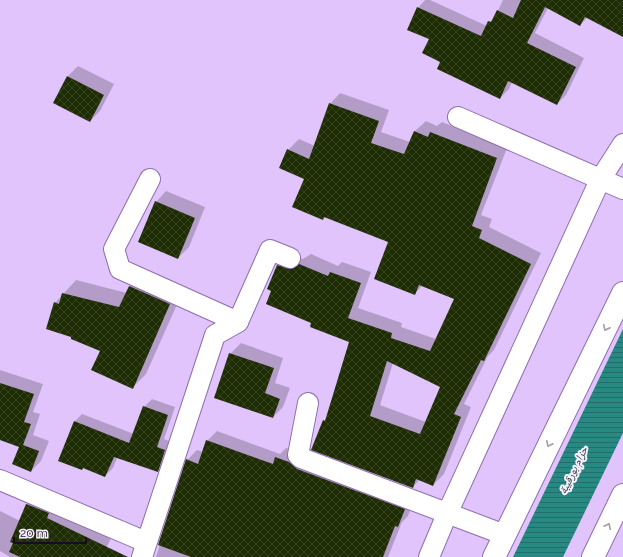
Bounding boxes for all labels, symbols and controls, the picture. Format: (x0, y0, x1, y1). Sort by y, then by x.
one-way arrow (603, 323, 611, 331)
one-way arrow (546, 440, 554, 448)
water label: حزام بورقيبة (556, 443, 592, 497)
scale bar (14, 519, 86, 545)
one-way arrow (603, 523, 611, 530)
text: 20 m (20, 526, 48, 540)

